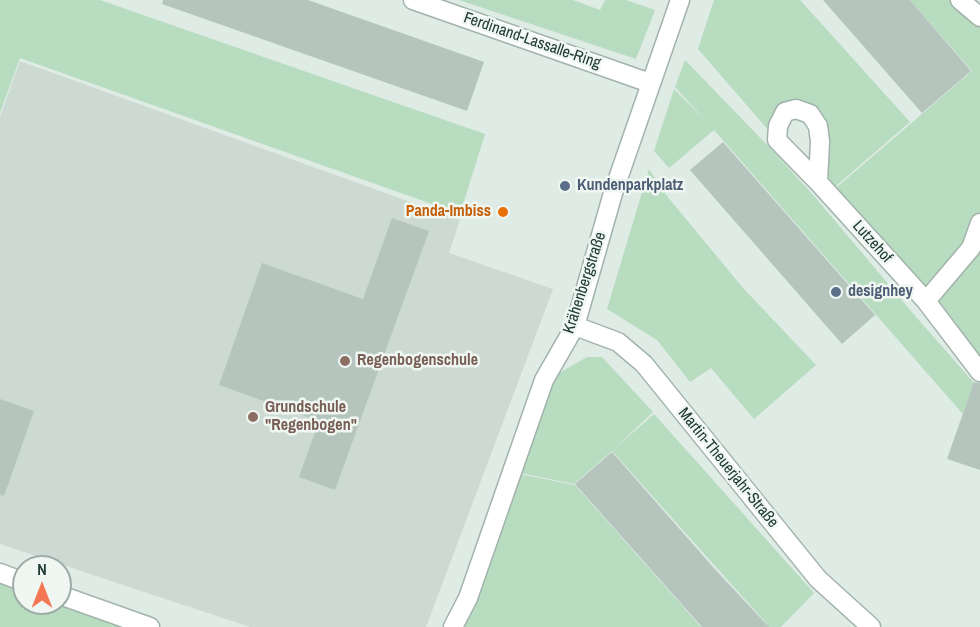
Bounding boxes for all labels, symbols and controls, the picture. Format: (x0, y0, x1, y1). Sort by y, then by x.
street label: Ferdinand-Lassalle-Ring (461, 9, 603, 73)
place label: Kundenparkplatz (577, 176, 683, 196)
marker: Kundenparkplatz (558, 179, 572, 193)
place label: Panda-Imbiss (406, 202, 491, 222)
marker: Panda-Imbiss (496, 205, 510, 219)
street label: Lutzehof (848, 217, 896, 267)
street label: Krähenbergstraße (560, 230, 610, 336)
place label: designhey (848, 282, 913, 302)
marker: designhey (829, 285, 843, 299)
place label: Regenbogenschule (357, 351, 478, 371)
marker: Regenbogenschule (338, 354, 352, 368)
place label: Grundschule "Regenbogen" (265, 398, 357, 436)
street label: Martin-Theuerjahr-Straße (674, 404, 782, 532)
marker: Grundschule "Regenbogen" (246, 410, 260, 424)
north arrow (12, 555, 72, 615)
text: N (37, 558, 47, 580)

